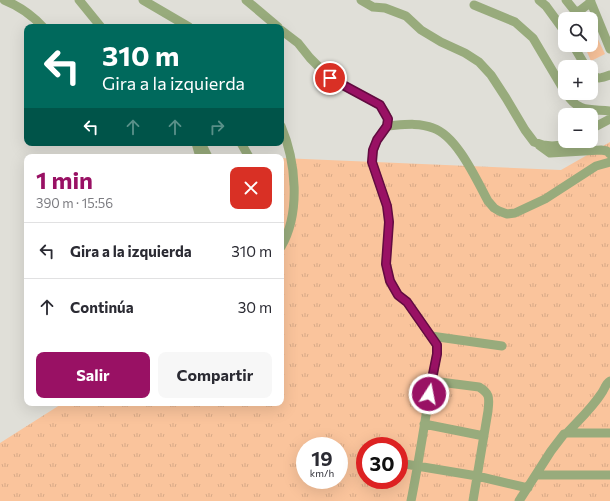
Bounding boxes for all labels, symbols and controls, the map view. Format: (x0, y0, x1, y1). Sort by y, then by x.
map controls (558, 12, 598, 148)
button: search (558, 12, 598, 52)
text: 310 m (102, 38, 179, 72)
icon: left (36, 40, 88, 92)
button: + (558, 60, 598, 100)
pin (313, 61, 347, 95)
icon: arrive (319, 67, 341, 89)
text: Gira a la izquierda (102, 72, 245, 94)
button: − (558, 108, 598, 148)
icon: left (80, 116, 102, 138)
icon: ahead (122, 116, 144, 138)
icon: ahead (164, 116, 186, 138)
icon: right (206, 116, 228, 138)
text: 1 min (36, 165, 93, 194)
button: close (230, 167, 272, 209)
text: 390 m · 15:56 (36, 195, 113, 211)
icon: left (36, 240, 58, 262)
text: Gira a la izquierda (70, 242, 192, 260)
text: 310 m (231, 242, 272, 260)
icon: ahead (36, 296, 58, 318)
text: Continúa (70, 298, 134, 316)
text: 30 m (238, 298, 272, 316)
button: Salir (36, 352, 150, 398)
button: Compartir (158, 352, 272, 398)
position arrow (408, 373, 450, 415)
speed limit sign: 30 (356, 437, 408, 489)
text: 19 (311, 446, 333, 470)
text: km/h (310, 467, 334, 479)

